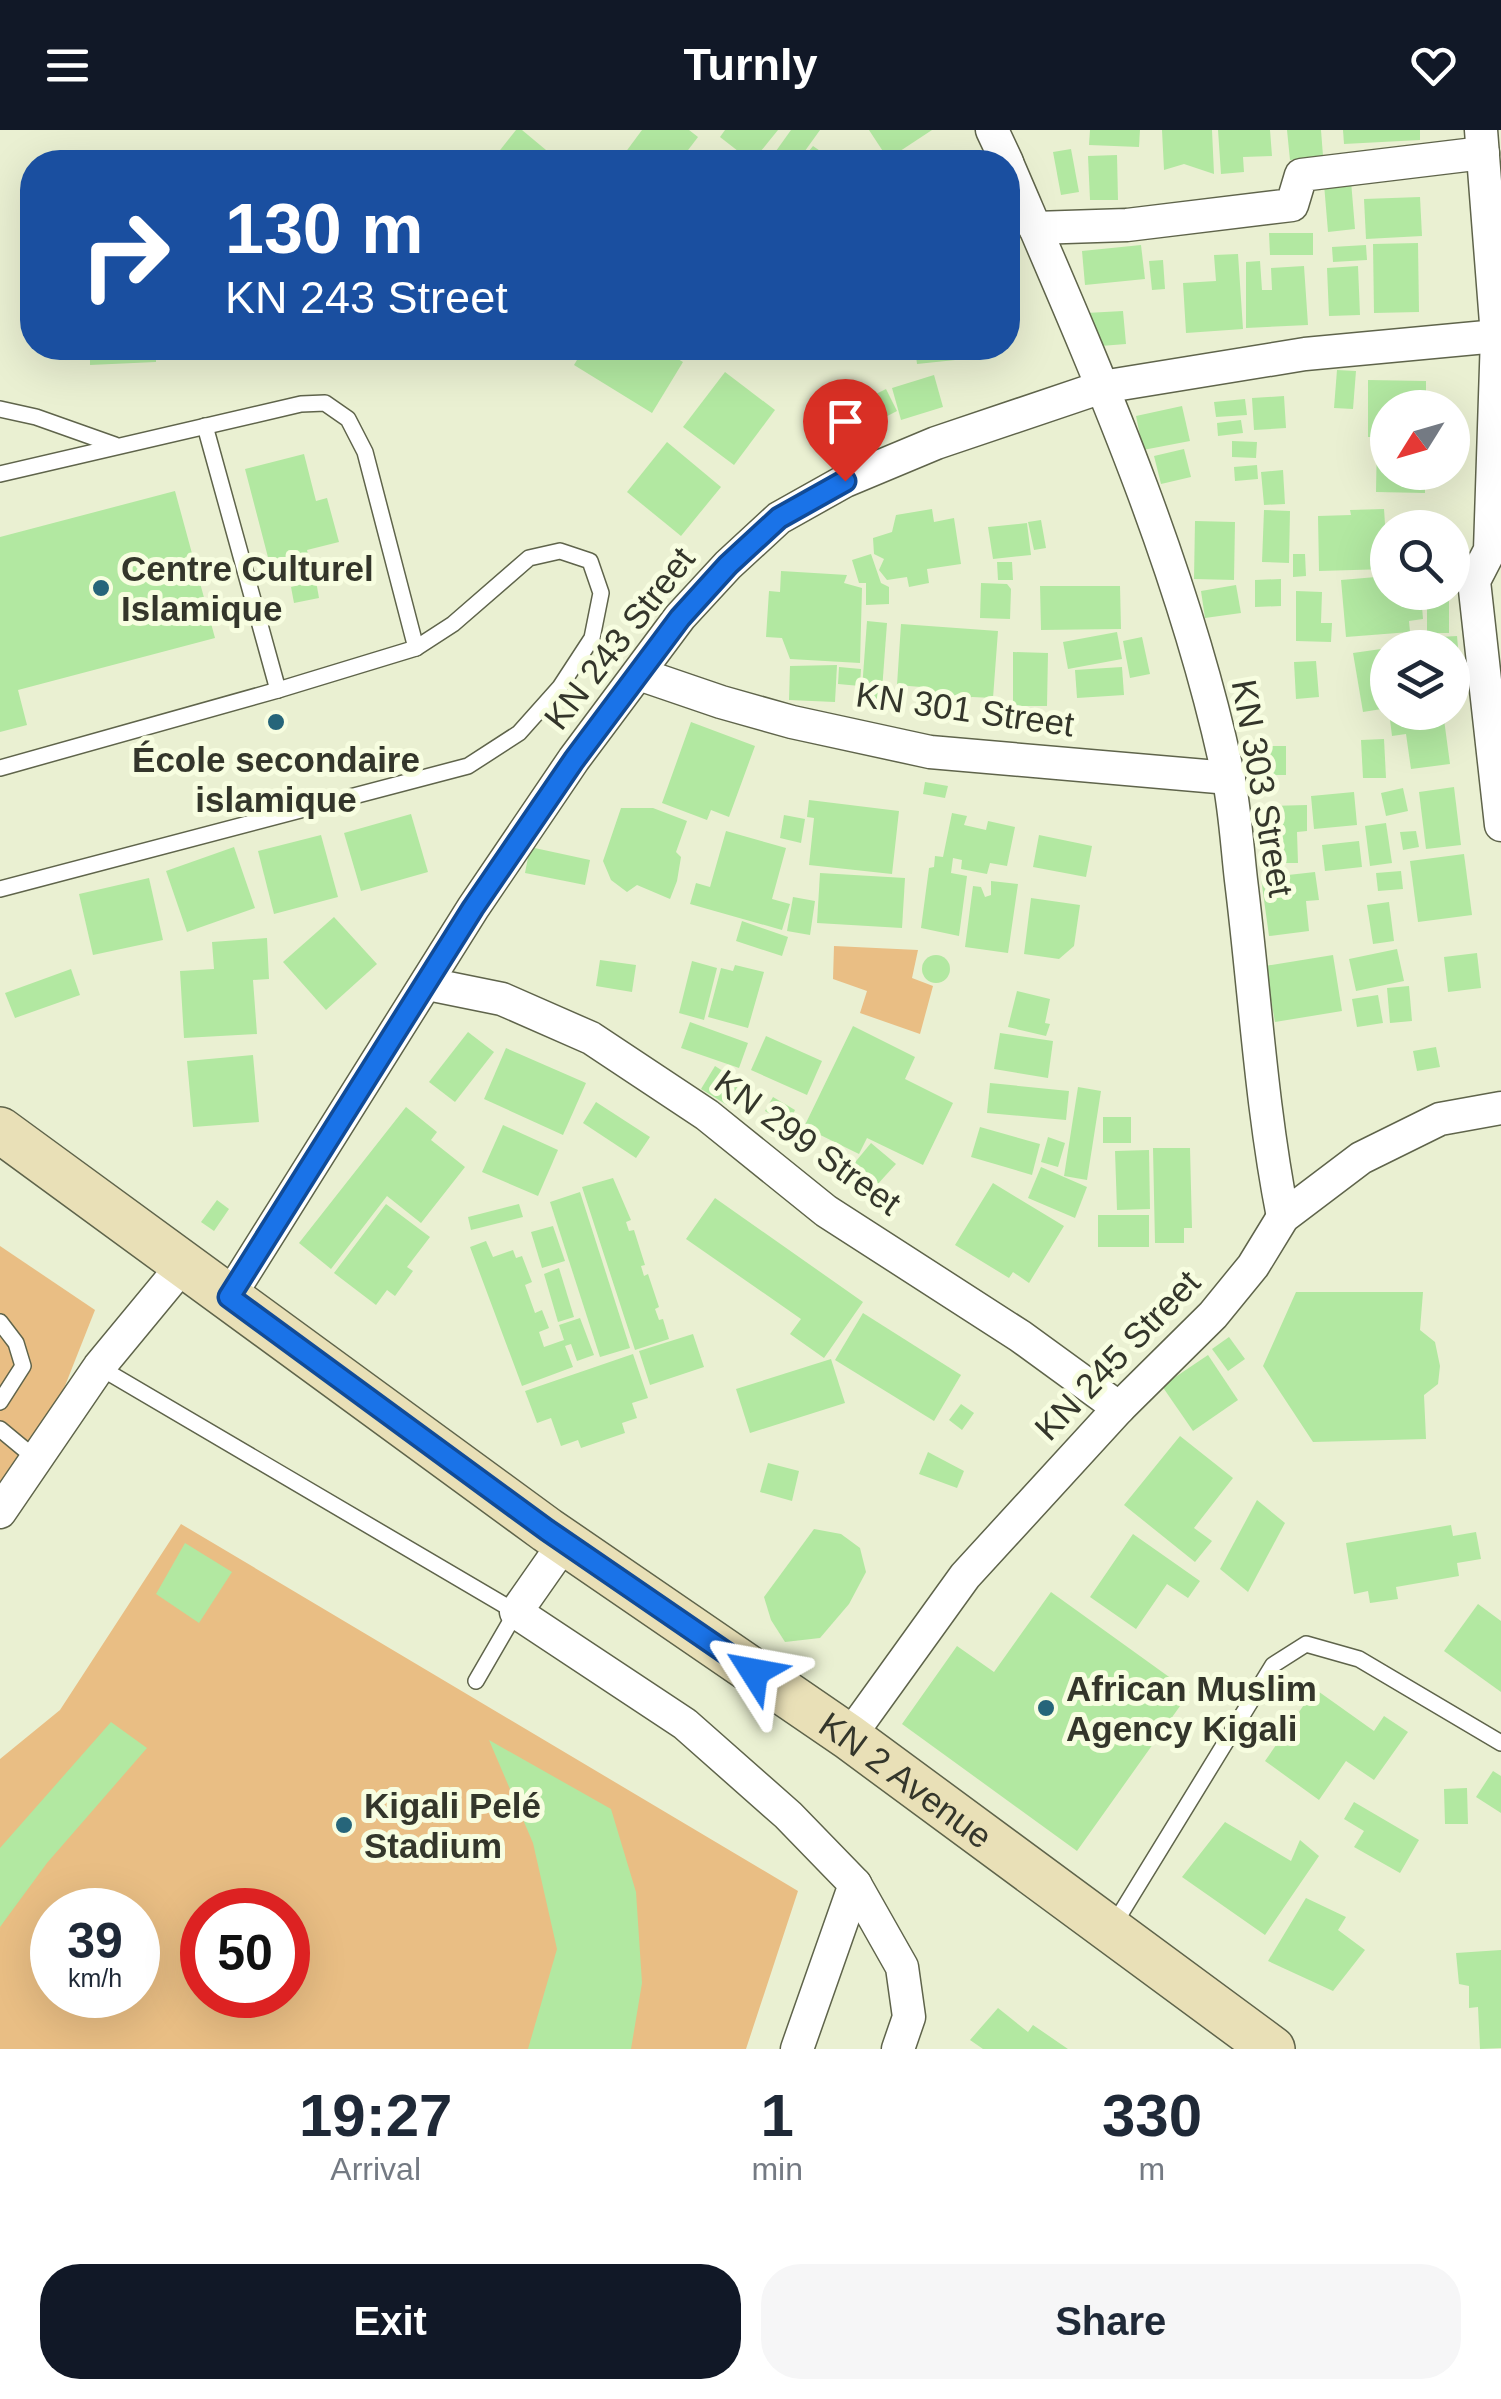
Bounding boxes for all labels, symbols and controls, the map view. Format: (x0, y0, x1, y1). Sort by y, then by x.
icon: menu (40, 38, 95, 93)
icon: heart (1406, 38, 1461, 93)
text: Turnly (683, 39, 818, 90)
icon: right (60, 190, 190, 320)
text: 130 m (225, 190, 423, 268)
text: KN 243 Street (225, 272, 508, 323)
pin (803, 379, 888, 482)
north arrow (1370, 390, 1470, 490)
map controls (1370, 390, 1470, 730)
icon: arrive (818, 394, 873, 449)
button: search (1370, 510, 1470, 610)
street label: KN 243 Street (536, 539, 702, 737)
place label: Centre Culturel Islamique (121, 549, 374, 628)
marker: Centre Culturel Islamique (90, 577, 112, 599)
button: layers (1370, 630, 1470, 730)
street label: KN 301 Street (853, 674, 1077, 744)
street label: KN 303 Street (1225, 676, 1301, 900)
marker: École secondaire islamique (265, 711, 287, 733)
place label: École secondaire islamique (132, 740, 420, 819)
street label: KN 299 Street (708, 1062, 909, 1223)
street label: KN 245 Street (1027, 1262, 1208, 1448)
position arrow (702, 1620, 806, 1724)
place label: African Muslim Agency Kigali (1066, 1669, 1317, 1748)
marker: African Muslim Agency Kigali (1035, 1697, 1057, 1719)
street label: KN 2 Avenue (813, 1704, 1000, 1855)
place label: Kigali Pelé Stadium (364, 1786, 541, 1865)
marker: Kigali Pelé Stadium (333, 1814, 355, 1836)
speed limit sign: 50 (180, 1888, 310, 2018)
text: 39 (67, 1913, 123, 1969)
text: km/h (68, 1964, 122, 1992)
text: 19:27 (299, 2082, 452, 2149)
text: 1 (760, 2082, 794, 2149)
text: 330 (1102, 2082, 1202, 2149)
text: Arrival (330, 2151, 421, 2187)
text: min (751, 2151, 803, 2187)
text: m (1139, 2151, 1165, 2187)
button: Exit (40, 2264, 741, 2379)
button: Share (761, 2264, 1461, 2379)

